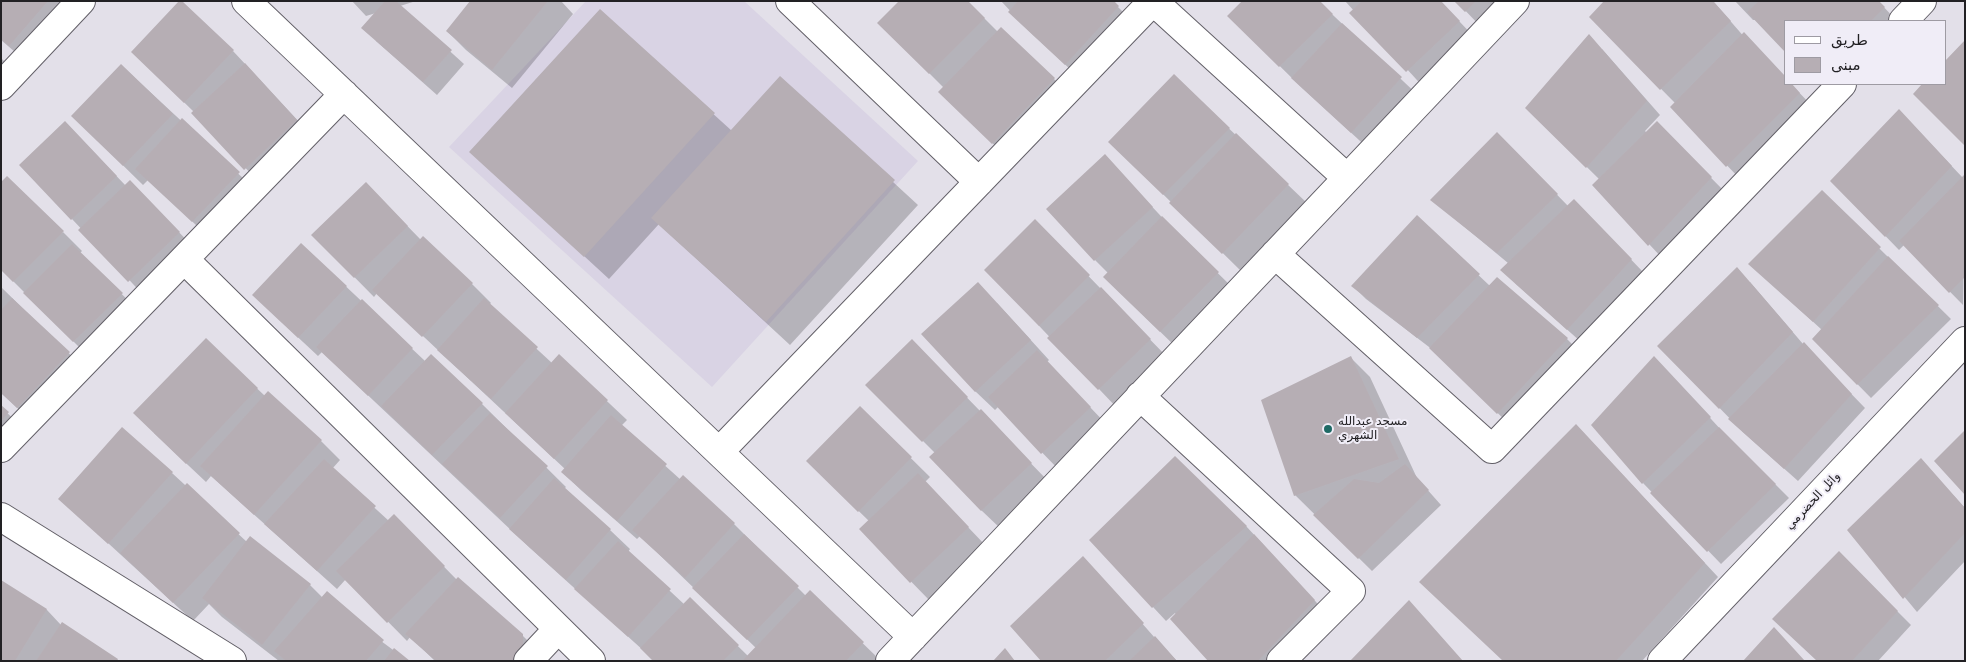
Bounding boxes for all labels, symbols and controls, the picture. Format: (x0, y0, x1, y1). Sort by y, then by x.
legend (1784, 20, 1946, 85)
text: طريق (1831, 31, 1868, 49)
text: مبنى (1831, 56, 1861, 74)
place label: مسجد عبدالله الشهري (1338, 415, 1407, 443)
marker: مسجد عبدالله الشهري (1322, 423, 1334, 435)
street label: وائل الحضرمي (1783, 469, 1843, 533)

